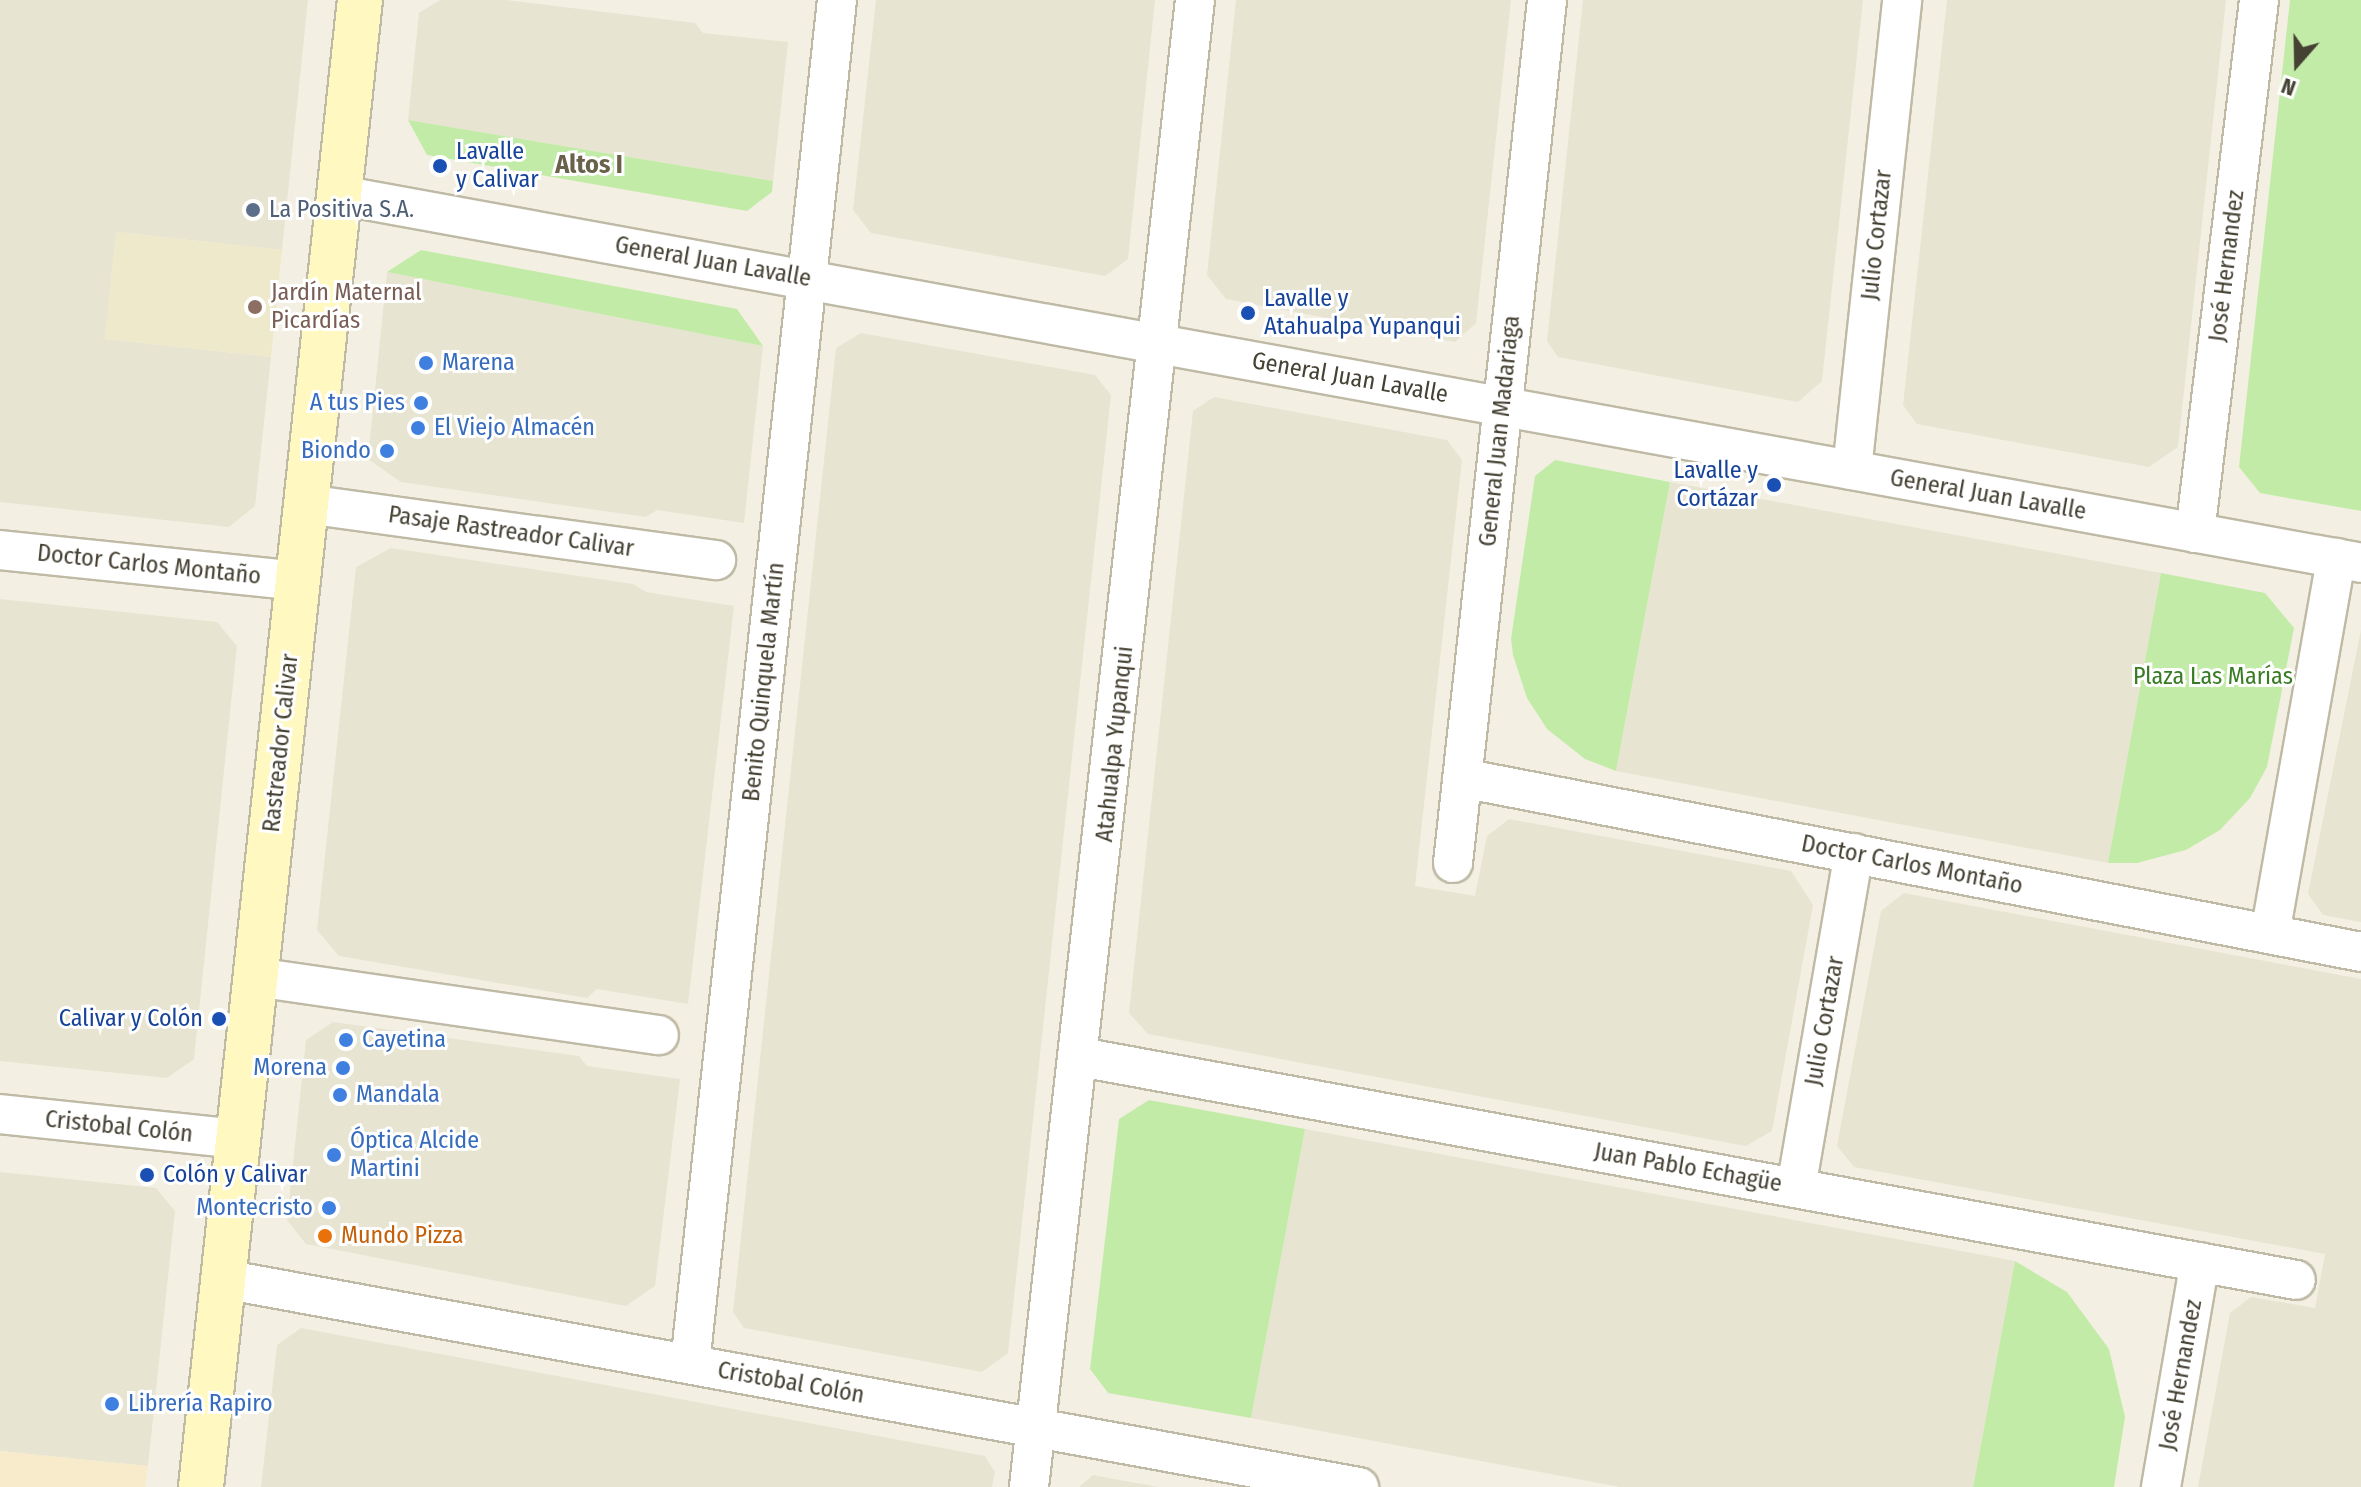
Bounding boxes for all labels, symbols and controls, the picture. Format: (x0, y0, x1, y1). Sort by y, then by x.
north arrow (2257, 24, 2337, 104)
text: N (2278, 72, 2299, 102)
place label: Lavalle y Calivar (456, 138, 539, 194)
district label: Altos I (555, 149, 623, 181)
marker: Lavalle y Calivar (431, 157, 449, 175)
street label: Julio Cortazar (1856, 168, 1898, 302)
street label: José Hernandez (2203, 188, 2251, 344)
place label: La Positiva S.A. (269, 196, 414, 224)
marker: La Positiva S.A. (244, 201, 262, 219)
street label: General Juan Lavalle (613, 231, 813, 293)
place label: Jardín Maternal Picardías (271, 279, 422, 335)
place label: Lavalle y Atahualpa Yupanqui (1264, 285, 1461, 341)
marker: Jardín Maternal Picardías (246, 298, 264, 316)
marker: Lavalle y Atahualpa Yupanqui (1239, 304, 1257, 322)
street label: General Juan Madariaga (1474, 314, 1526, 548)
street label: General Juan Lavalle (1250, 347, 1450, 409)
place label: Marena (442, 349, 515, 377)
marker: Marena (417, 354, 435, 372)
place label: A tus Pies (310, 389, 405, 417)
marker: A tus Pies (412, 394, 430, 412)
place label: El Viejo Almacén (434, 414, 595, 442)
marker: El Viejo Almacén (409, 419, 427, 437)
place label: Biondo (301, 437, 371, 465)
marker: Biondo (378, 442, 396, 460)
place label: Lavalle y Cortázar (1674, 457, 1758, 513)
street label: General Juan Lavalle (1888, 464, 2088, 526)
marker: Lavalle y Cortázar (1765, 476, 1783, 494)
street label: Pasaje Rastreador Calivar (386, 501, 636, 563)
street label: Doctor Carlos Montaño (36, 539, 262, 591)
street label: Benito Quinquela Martín (737, 561, 791, 803)
street label: Atahualpa Yupanqui (1090, 645, 1140, 843)
street label: Rastreador Calivar (257, 652, 305, 834)
park label: Plaza Las Marías (2133, 663, 2293, 691)
street label: Doctor Carlos Montaño (1799, 829, 2025, 901)
street label: Julio Cortazar (1799, 954, 1851, 1088)
place label: Calivar y Colón (59, 1005, 203, 1033)
marker: Calivar y Colón (210, 1010, 228, 1028)
place label: Cayetina (362, 1026, 446, 1054)
marker: Cayetina (337, 1031, 355, 1049)
place label: Morena (253, 1054, 327, 1082)
marker: Morena (334, 1059, 352, 1077)
place label: Mandala (356, 1081, 440, 1109)
marker: Mandala (331, 1086, 349, 1104)
street label: Cristobal Colón (44, 1105, 194, 1149)
place label: Óptica Alcide Martini (350, 1127, 479, 1183)
street label: Juan Pablo Echagüe (1592, 1137, 1784, 1199)
marker: Óptica Alcide Martini (325, 1146, 343, 1164)
place label: Colón y Calivar (163, 1161, 307, 1189)
marker: Colón y Calivar (138, 1166, 156, 1184)
place label: Montecristo (196, 1194, 313, 1222)
marker: Montecristo (320, 1199, 338, 1217)
place label: Mundo Pizza (341, 1222, 463, 1250)
marker: Mundo Pizza (316, 1227, 334, 1245)
street label: José Hernandez (2154, 1297, 2208, 1453)
street label: Cristobal Colón (715, 1356, 867, 1410)
place label: Librería Rapiro (128, 1390, 273, 1418)
marker: Librería Rapiro (103, 1395, 121, 1413)

